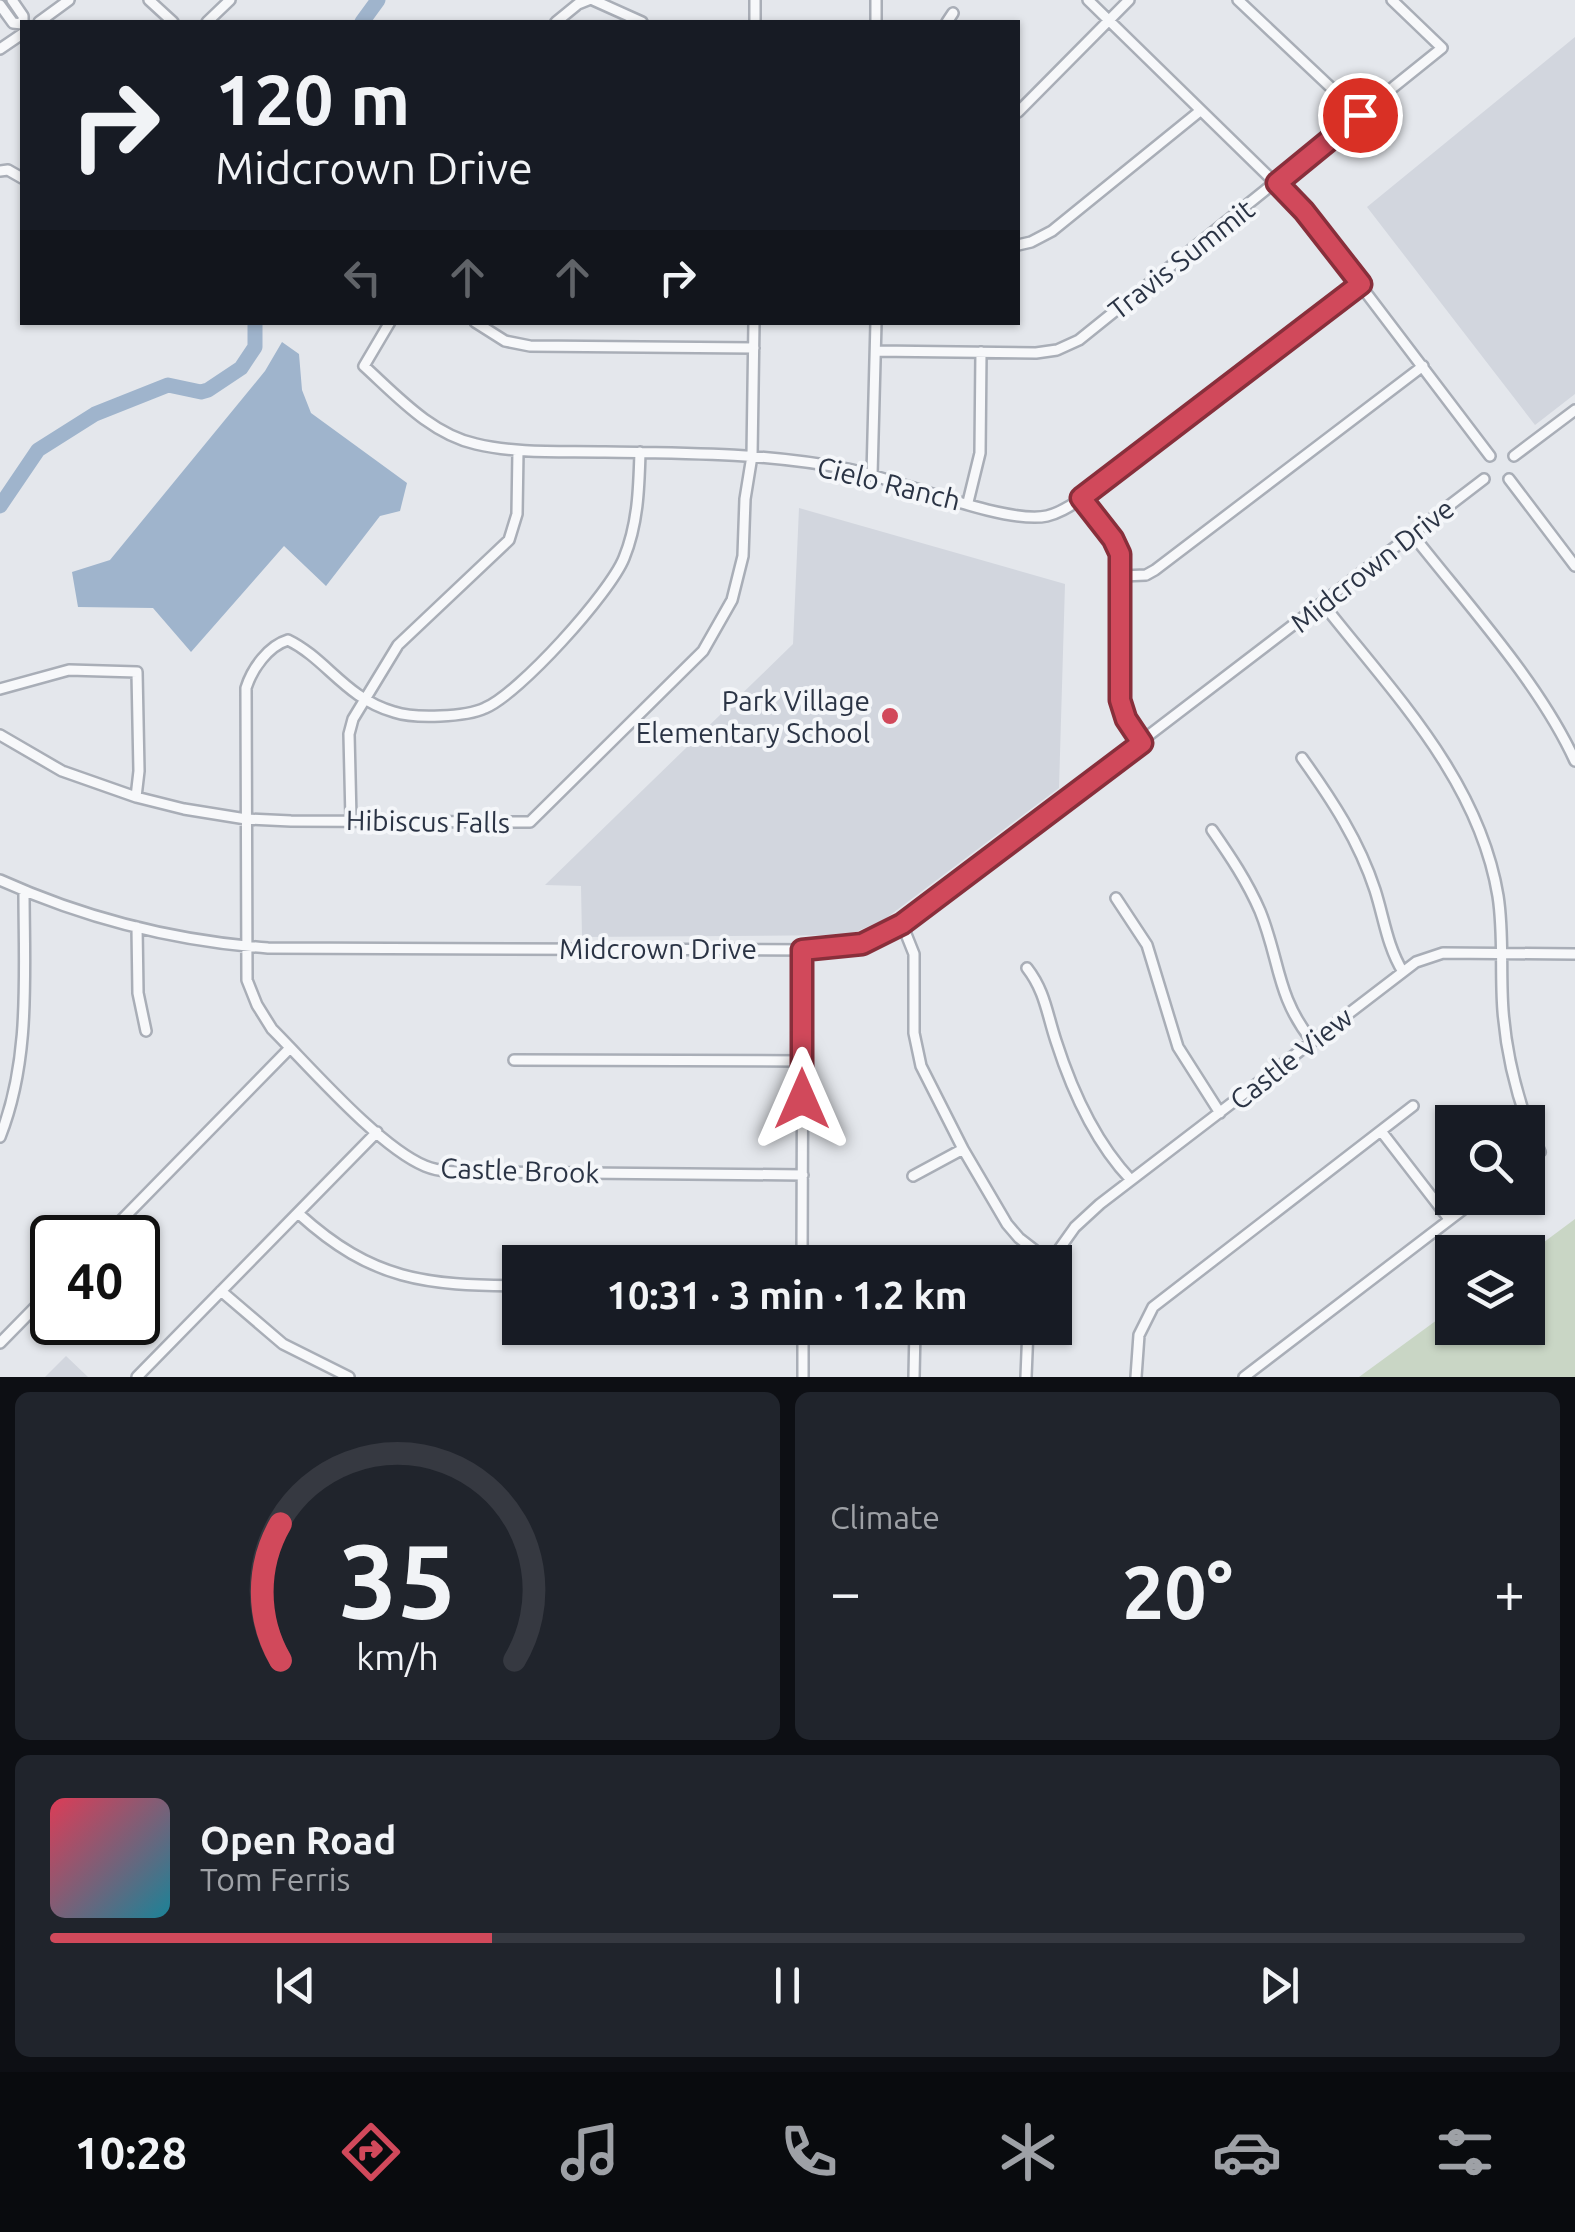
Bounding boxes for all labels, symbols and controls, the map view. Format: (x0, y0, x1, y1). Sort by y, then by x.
icon: right (50, 60, 180, 190)
text: 120 m (215, 60, 410, 138)
pin (1318, 73, 1403, 158)
icon: arrive (1333, 88, 1388, 143)
text: Midcrown Drive (215, 142, 533, 193)
street label: Travis Summit (1102, 193, 1260, 325)
icon: left (335, 250, 390, 305)
icon: ahead (440, 250, 495, 305)
icon: ahead (545, 250, 600, 305)
icon: right (650, 250, 705, 305)
street label: Cielo Ranch (814, 450, 964, 516)
street label: Midcrown Drive (1285, 492, 1459, 638)
place label: Park Village Elementary School (636, 685, 870, 748)
marker: Park Village Elementary School (879, 705, 901, 727)
street label: Hibiscus Falls (346, 804, 510, 838)
street label: Midcrown Drive (559, 933, 757, 964)
street label: Castle View (1224, 1000, 1359, 1115)
position arrow (750, 1047, 854, 1151)
map controls (1435, 1105, 1545, 1345)
button: search (1435, 1105, 1545, 1215)
street label: Castle Brook (440, 1152, 600, 1188)
speed limit sign: 40 (30, 1215, 160, 1345)
button: layers (1435, 1235, 1545, 1345)
text: 10:31 · 3 min · 1.2 km (606, 1274, 968, 1316)
text: Climate (830, 1499, 940, 1535)
text: 35 (339, 1521, 456, 1638)
text: 20° (1122, 1549, 1233, 1633)
text: − (830, 1561, 861, 1622)
text: + (1494, 1561, 1525, 1622)
text: km/h (356, 1637, 439, 1677)
text: Open Road (200, 1819, 396, 1861)
text: Tom Ferris (200, 1861, 350, 1897)
icon: previous (268, 1958, 323, 2013)
icon: pause (760, 1958, 815, 2013)
icon: next (1252, 1958, 1307, 2013)
icon: directions (336, 2117, 406, 2187)
icon: music (555, 2117, 625, 2187)
icon: phone (774, 2117, 844, 2187)
icon: climate (993, 2117, 1063, 2187)
icon: car (1212, 2117, 1282, 2187)
icon: filters (1430, 2117, 1500, 2187)
text: 10:28 (74, 2127, 187, 2178)

